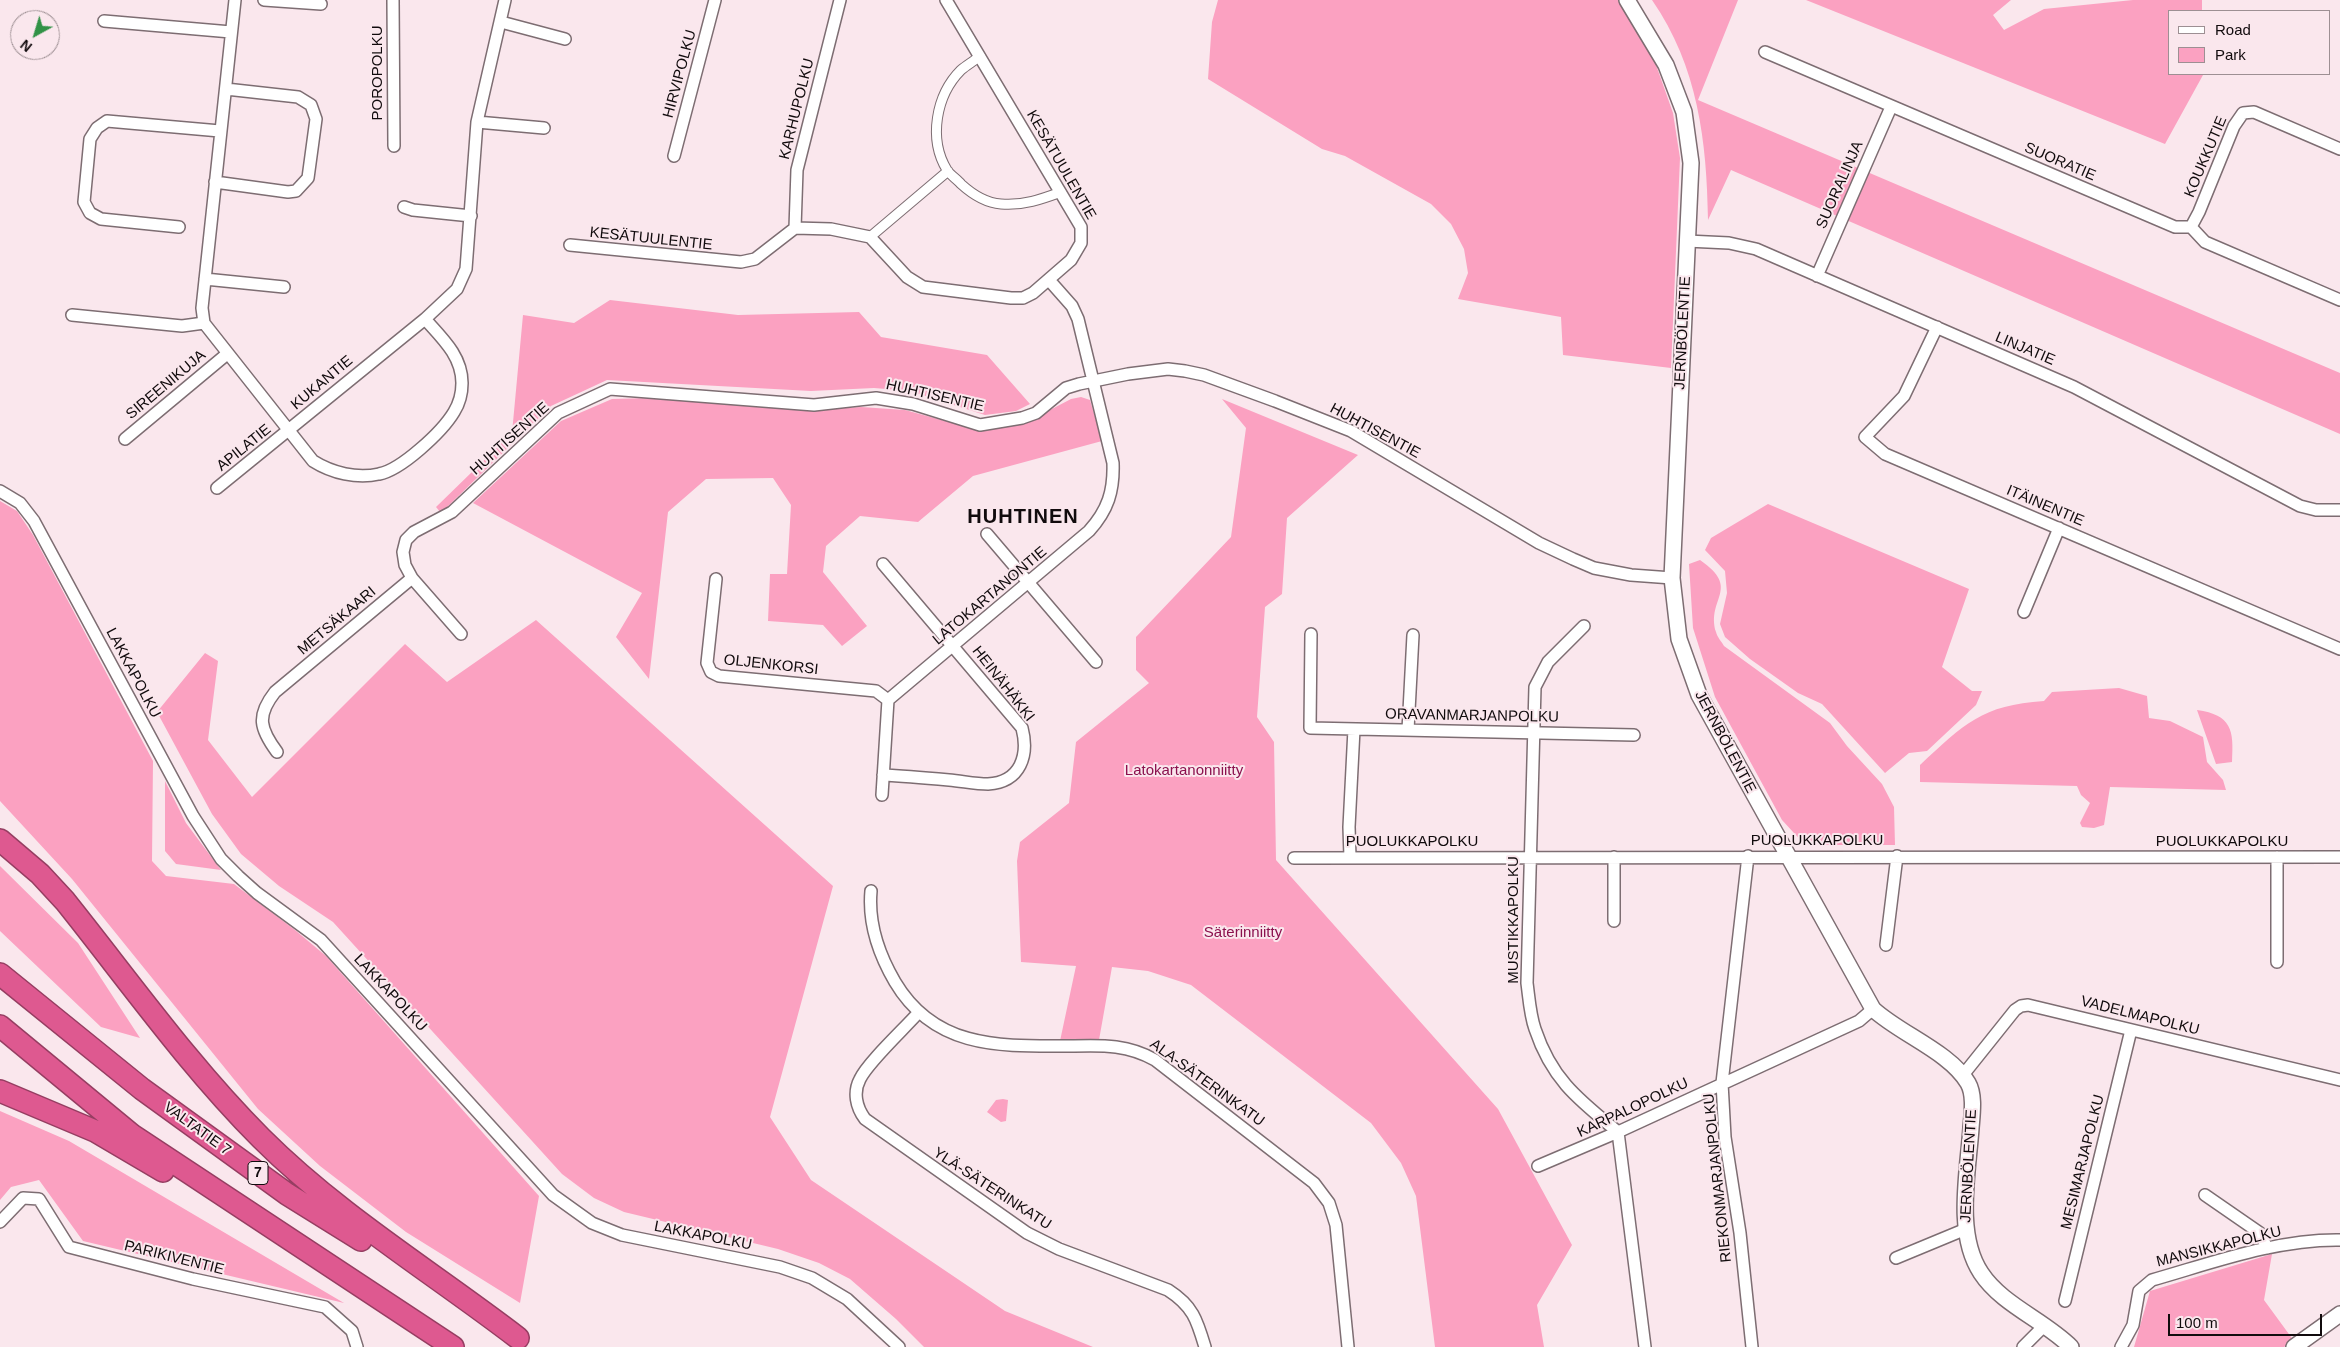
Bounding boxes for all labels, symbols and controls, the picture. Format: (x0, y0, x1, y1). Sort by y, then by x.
north arrow (10, 10, 60, 60)
legend (2168, 10, 2330, 75)
text: Road (2215, 21, 2251, 38)
street label: POROPOLKU (369, 25, 387, 121)
street label: HIRVIPOLKU (660, 28, 700, 120)
text: N (17, 36, 35, 55)
text: Park (2215, 46, 2246, 63)
street label: KARHUPOLKU (776, 57, 818, 161)
street label: KESÄTUULENTIE (1022, 107, 1100, 223)
street label: KOUKKUTIE (2181, 114, 2231, 200)
street label: SUORALINJA (1813, 138, 1867, 232)
street label: SUORATIE (2022, 139, 2098, 185)
street label: KESÄTUULENTIE (589, 224, 713, 254)
street label: JERNBÖLENTIE (1671, 276, 1695, 390)
street label: LINJATIE (1992, 328, 2058, 370)
street label: SIREENIKUJA (123, 346, 209, 424)
street label: KUKANTIE (287, 352, 357, 414)
street label: HUHTISENTIE (884, 376, 986, 416)
street label: HUHTISENTIE (467, 399, 553, 479)
street label: HUHTISENTIE (1327, 400, 1423, 462)
street label: APILATIE (213, 421, 275, 475)
street label: ITÄINENTIE (2004, 482, 2086, 530)
district label: HUHTINEN (966, 505, 1080, 529)
street label: LATOKARTANONTIE (929, 543, 1051, 649)
street label: METSÄKAARI (294, 583, 380, 659)
street label: LAKKAPOLKU (102, 625, 164, 721)
street label: HEINÄHÄKKI (968, 643, 1038, 725)
street label: OLJENKORSI (723, 651, 819, 679)
street label: JERNBÖLENTIE (1690, 688, 1760, 796)
street label: ORAVANMARJANPOLKU (1385, 705, 1559, 727)
park label: Latokartanonniitty (1125, 762, 1243, 780)
street label: PUOLUKKAPOLKU (1751, 832, 1883, 850)
street label: PUOLUKKAPOLKU (1346, 833, 1478, 851)
street label: PUOLUKKAPOLKU (2156, 833, 2288, 851)
street label: MUSTIKKAPOLKU (1505, 856, 1523, 984)
park label: Säterinniitty (1204, 924, 1282, 942)
street label: LAKKAPOLKU (350, 951, 430, 1035)
street label: VADELMAPOLKU (2079, 993, 2201, 1039)
street label: ALA-SÄTERINKATU (1146, 1035, 1268, 1131)
street label: KARPALOPOLKU (1575, 1074, 1691, 1142)
street label: RIEKONMARJANPOLKU (1700, 1093, 1736, 1263)
street label: MESIMARJAPOLKU (2058, 1093, 2108, 1231)
street label: VALTATIE 7 (160, 1099, 234, 1159)
street label: JERNBÖLENTIE (1957, 1109, 1981, 1223)
street label: YLÄ-SÄTERINKATU (930, 1144, 1054, 1234)
road number: 7 (248, 1162, 268, 1184)
street label: LAKKAPOLKU (653, 1218, 753, 1254)
street label: MANSIKKAPOLKU (2155, 1223, 2283, 1271)
street label: PARIKIVENTIE (122, 1237, 226, 1279)
scale bar (2170, 1304, 2324, 1336)
text: 100 m (2176, 1314, 2218, 1331)

